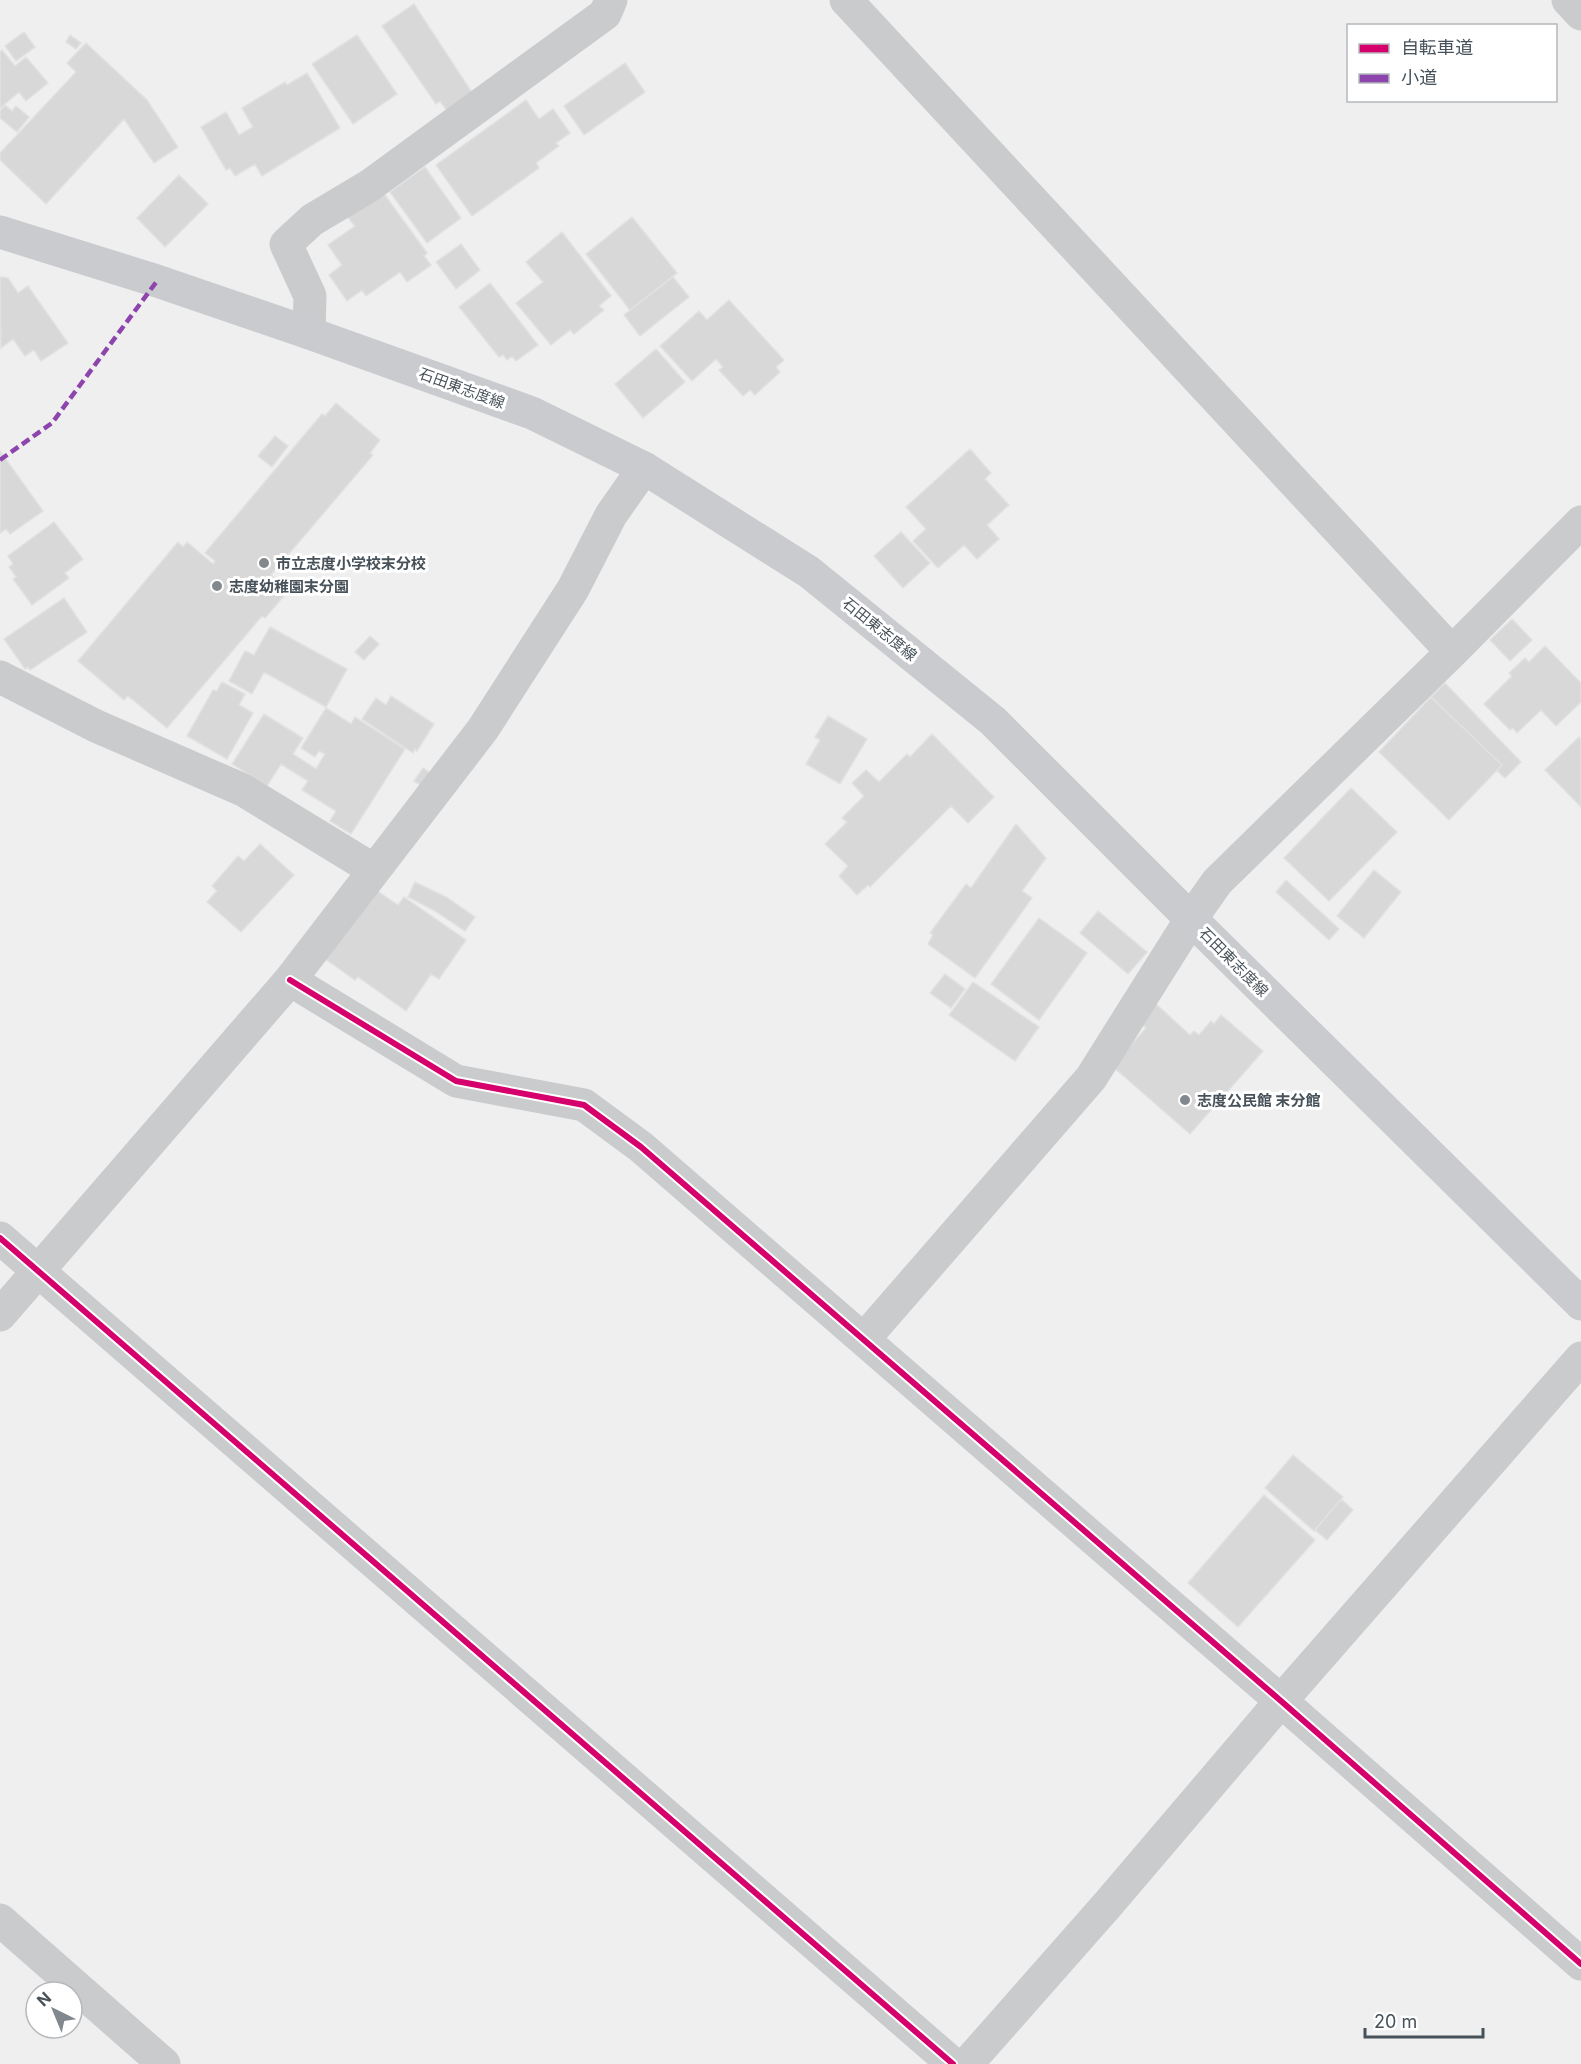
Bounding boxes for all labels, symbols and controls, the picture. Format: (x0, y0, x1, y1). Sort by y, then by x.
legend (1347, 24, 1557, 102)
text: 自転車道 (1401, 37, 1473, 58)
text: 小道 (1401, 67, 1437, 88)
street label: 石田東志度線 (416, 364, 508, 412)
place label: 市立志度小学校末分校 (276, 554, 426, 573)
marker: 市立志度小学校末分校 (257, 556, 271, 570)
place label: 志度幼稚園末分園 (229, 577, 349, 596)
marker: 志度幼稚園末分園 (210, 579, 224, 593)
street label: 石田東志度線 (839, 593, 921, 665)
street label: 石田東志度線 (1195, 923, 1273, 1001)
place label: 志度公民館 末分館 (1197, 1091, 1321, 1110)
marker: 志度公民館 末分館 (1178, 1093, 1192, 1107)
north arrow (24, 1980, 84, 2040)
text: N (32, 1988, 55, 2011)
scale bar (1365, 2001, 1484, 2039)
text: 20 m (1374, 2011, 1417, 2032)

